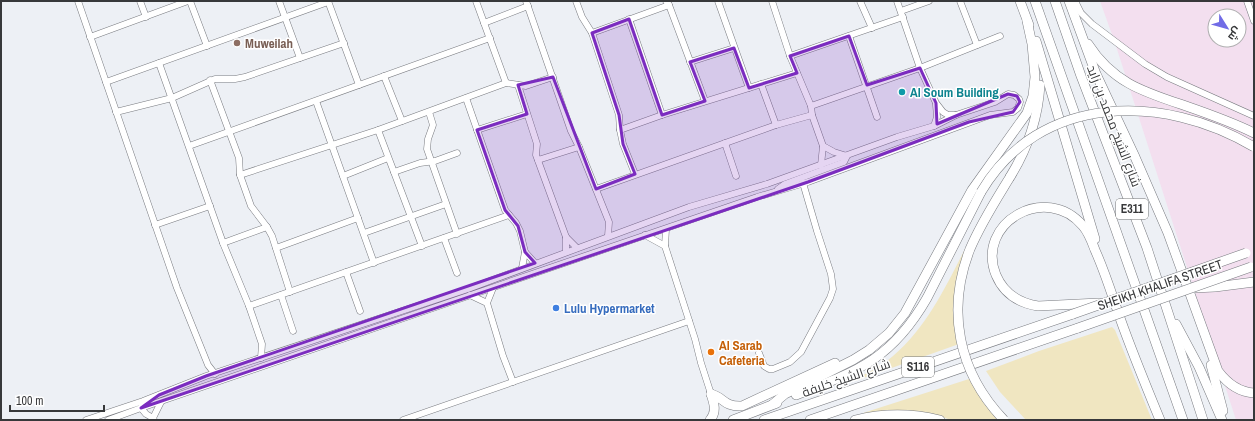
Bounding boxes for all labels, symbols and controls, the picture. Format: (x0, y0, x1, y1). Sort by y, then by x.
north arrow (1207, 8, 1247, 48)
text: ش (1225, 24, 1245, 44)
place label: Muweilah (245, 35, 293, 52)
marker: Muweilah (232, 38, 242, 48)
street label: شارع الشيخ محمد بن زايد (1083, 63, 1145, 189)
place label: Al Soum Building (910, 84, 999, 101)
marker: Al Soum Building (897, 87, 907, 97)
road number: E311 (1116, 199, 1148, 219)
street label: SHEIKH KHALIFA STREET (1095, 255, 1225, 314)
place label: Lulu Hypermarket (564, 300, 655, 317)
marker: Lulu Hypermarket (551, 303, 561, 313)
place label: Al Sarab Cafeteria (719, 337, 765, 369)
marker: Al Sarab Cafeteria (706, 347, 716, 357)
street label: شارع الشيخ خليفة (800, 355, 892, 401)
road number: S116 (902, 357, 934, 377)
scale bar (10, 387, 104, 413)
text: 100 m (16, 393, 43, 409)

